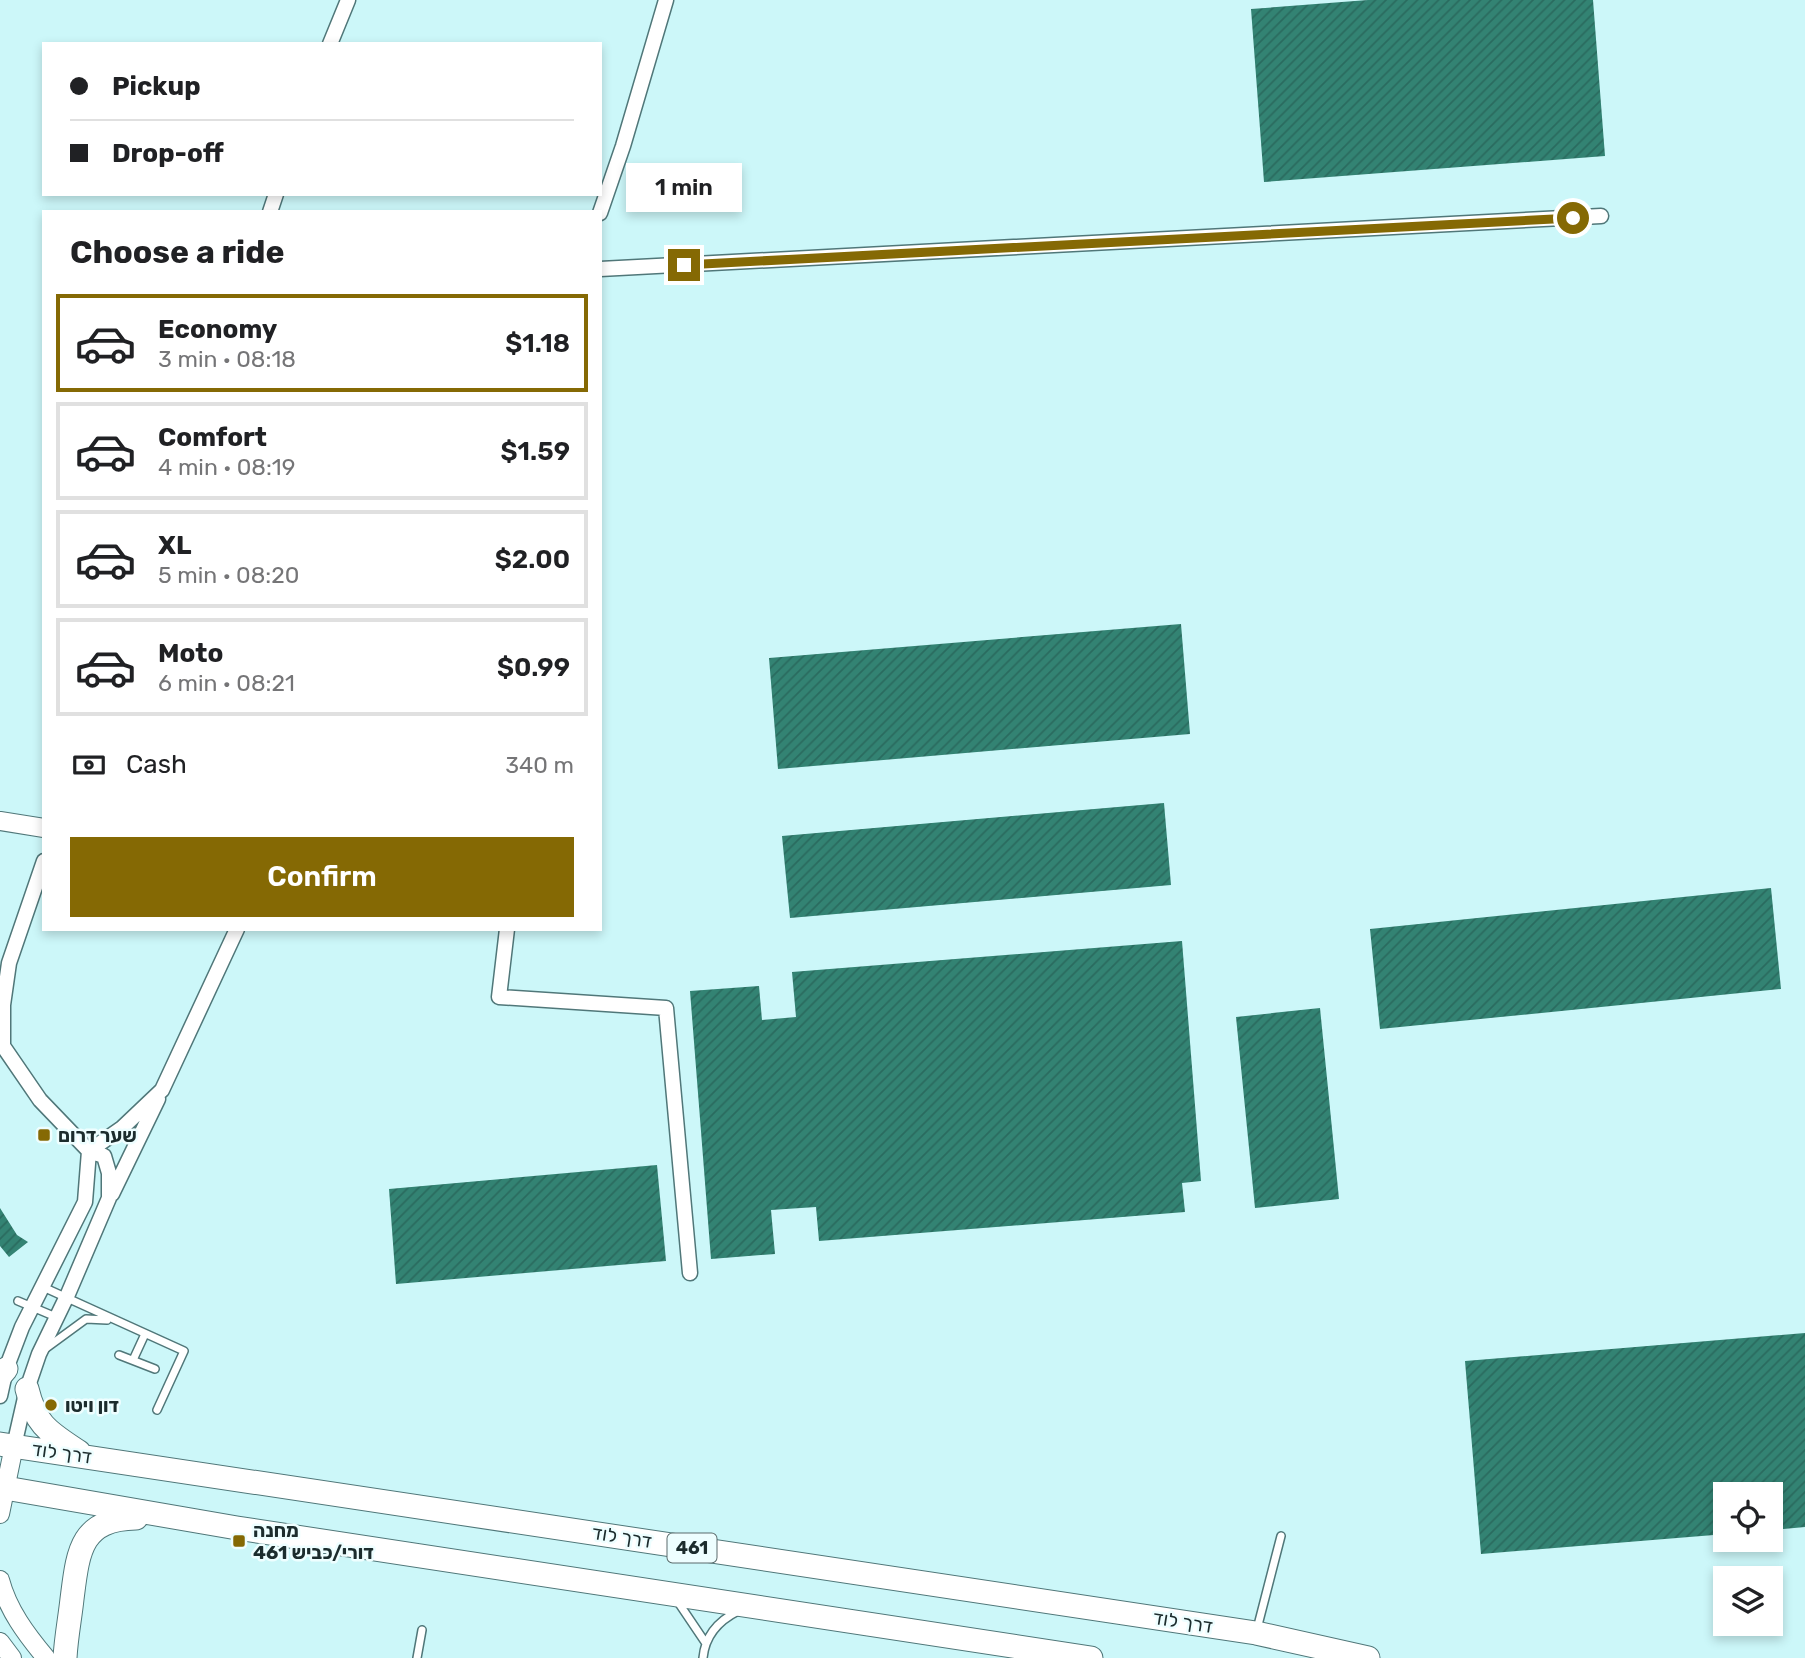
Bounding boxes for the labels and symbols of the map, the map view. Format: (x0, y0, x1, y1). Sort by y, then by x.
callout: 1 min (626, 163, 742, 212)
route start (1557, 202, 1589, 234)
route end (668, 249, 700, 281)
place label: שער דרום (58, 1124, 137, 1147)
marker: שער דרום (36, 1127, 52, 1143)
place label: דון ויטו (65, 1394, 119, 1417)
marker: דון ויטו (43, 1397, 59, 1413)
street label: דרך לוד (30, 1437, 94, 1469)
place label: מחנה דורי/כביש 461 (253, 1519, 374, 1564)
street label: דרך לוד (590, 1521, 654, 1553)
marker: מחנה דורי/כביש 461 (231, 1533, 247, 1549)
road number: 461 (668, 1534, 716, 1562)
street label: דרך לוד (1151, 1606, 1215, 1638)

